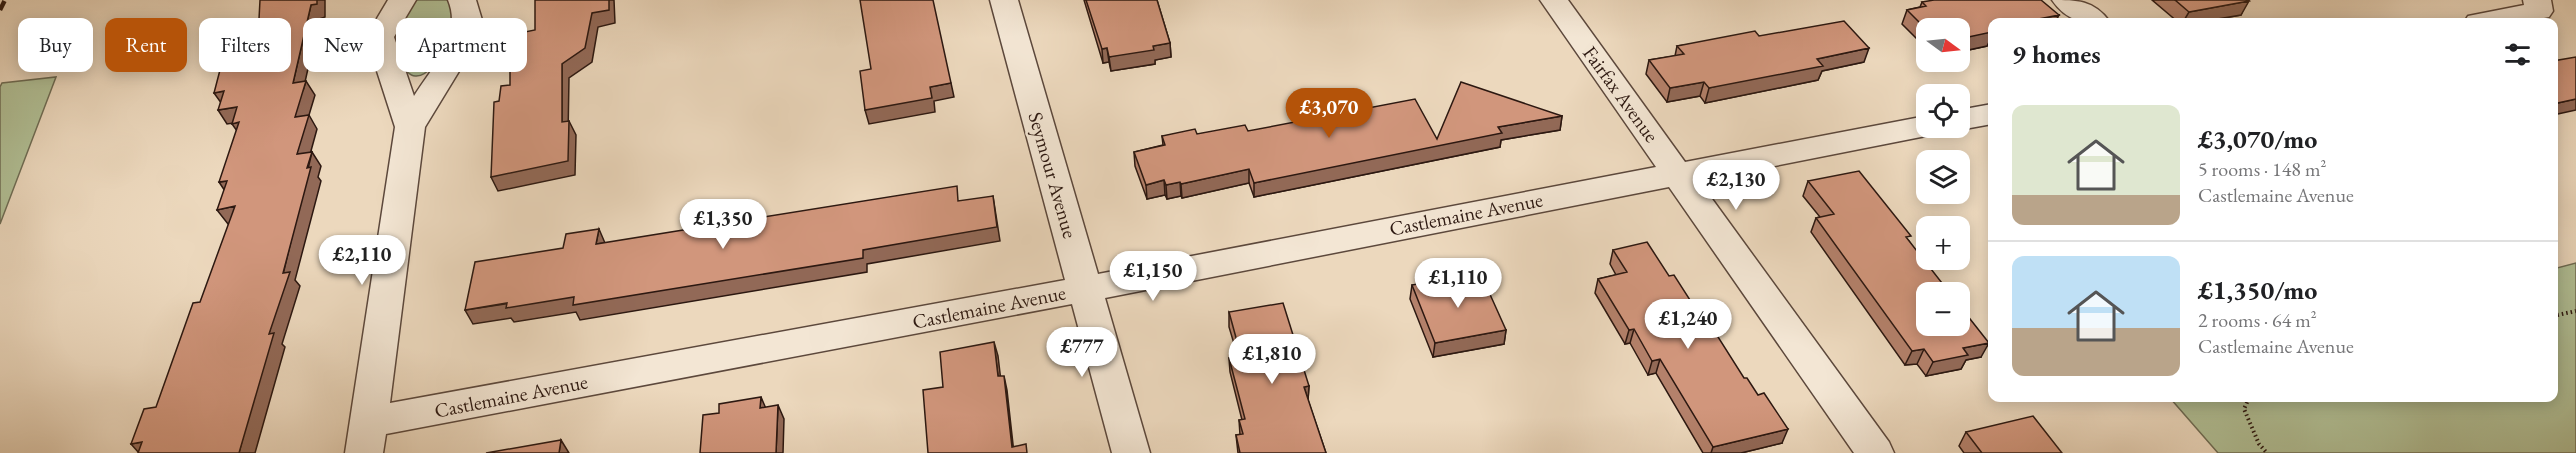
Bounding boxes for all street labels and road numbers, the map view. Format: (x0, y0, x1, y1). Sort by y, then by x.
street label: Fairfax Avenue (1577, 41, 1665, 148)
street label: Seymour Avenue (1023, 109, 1083, 241)
street label: Castlemaine Avenue (1387, 186, 1545, 242)
street label: Castlemaine Avenue (910, 279, 1068, 335)
street label: Castlemaine Avenue (432, 368, 590, 424)

